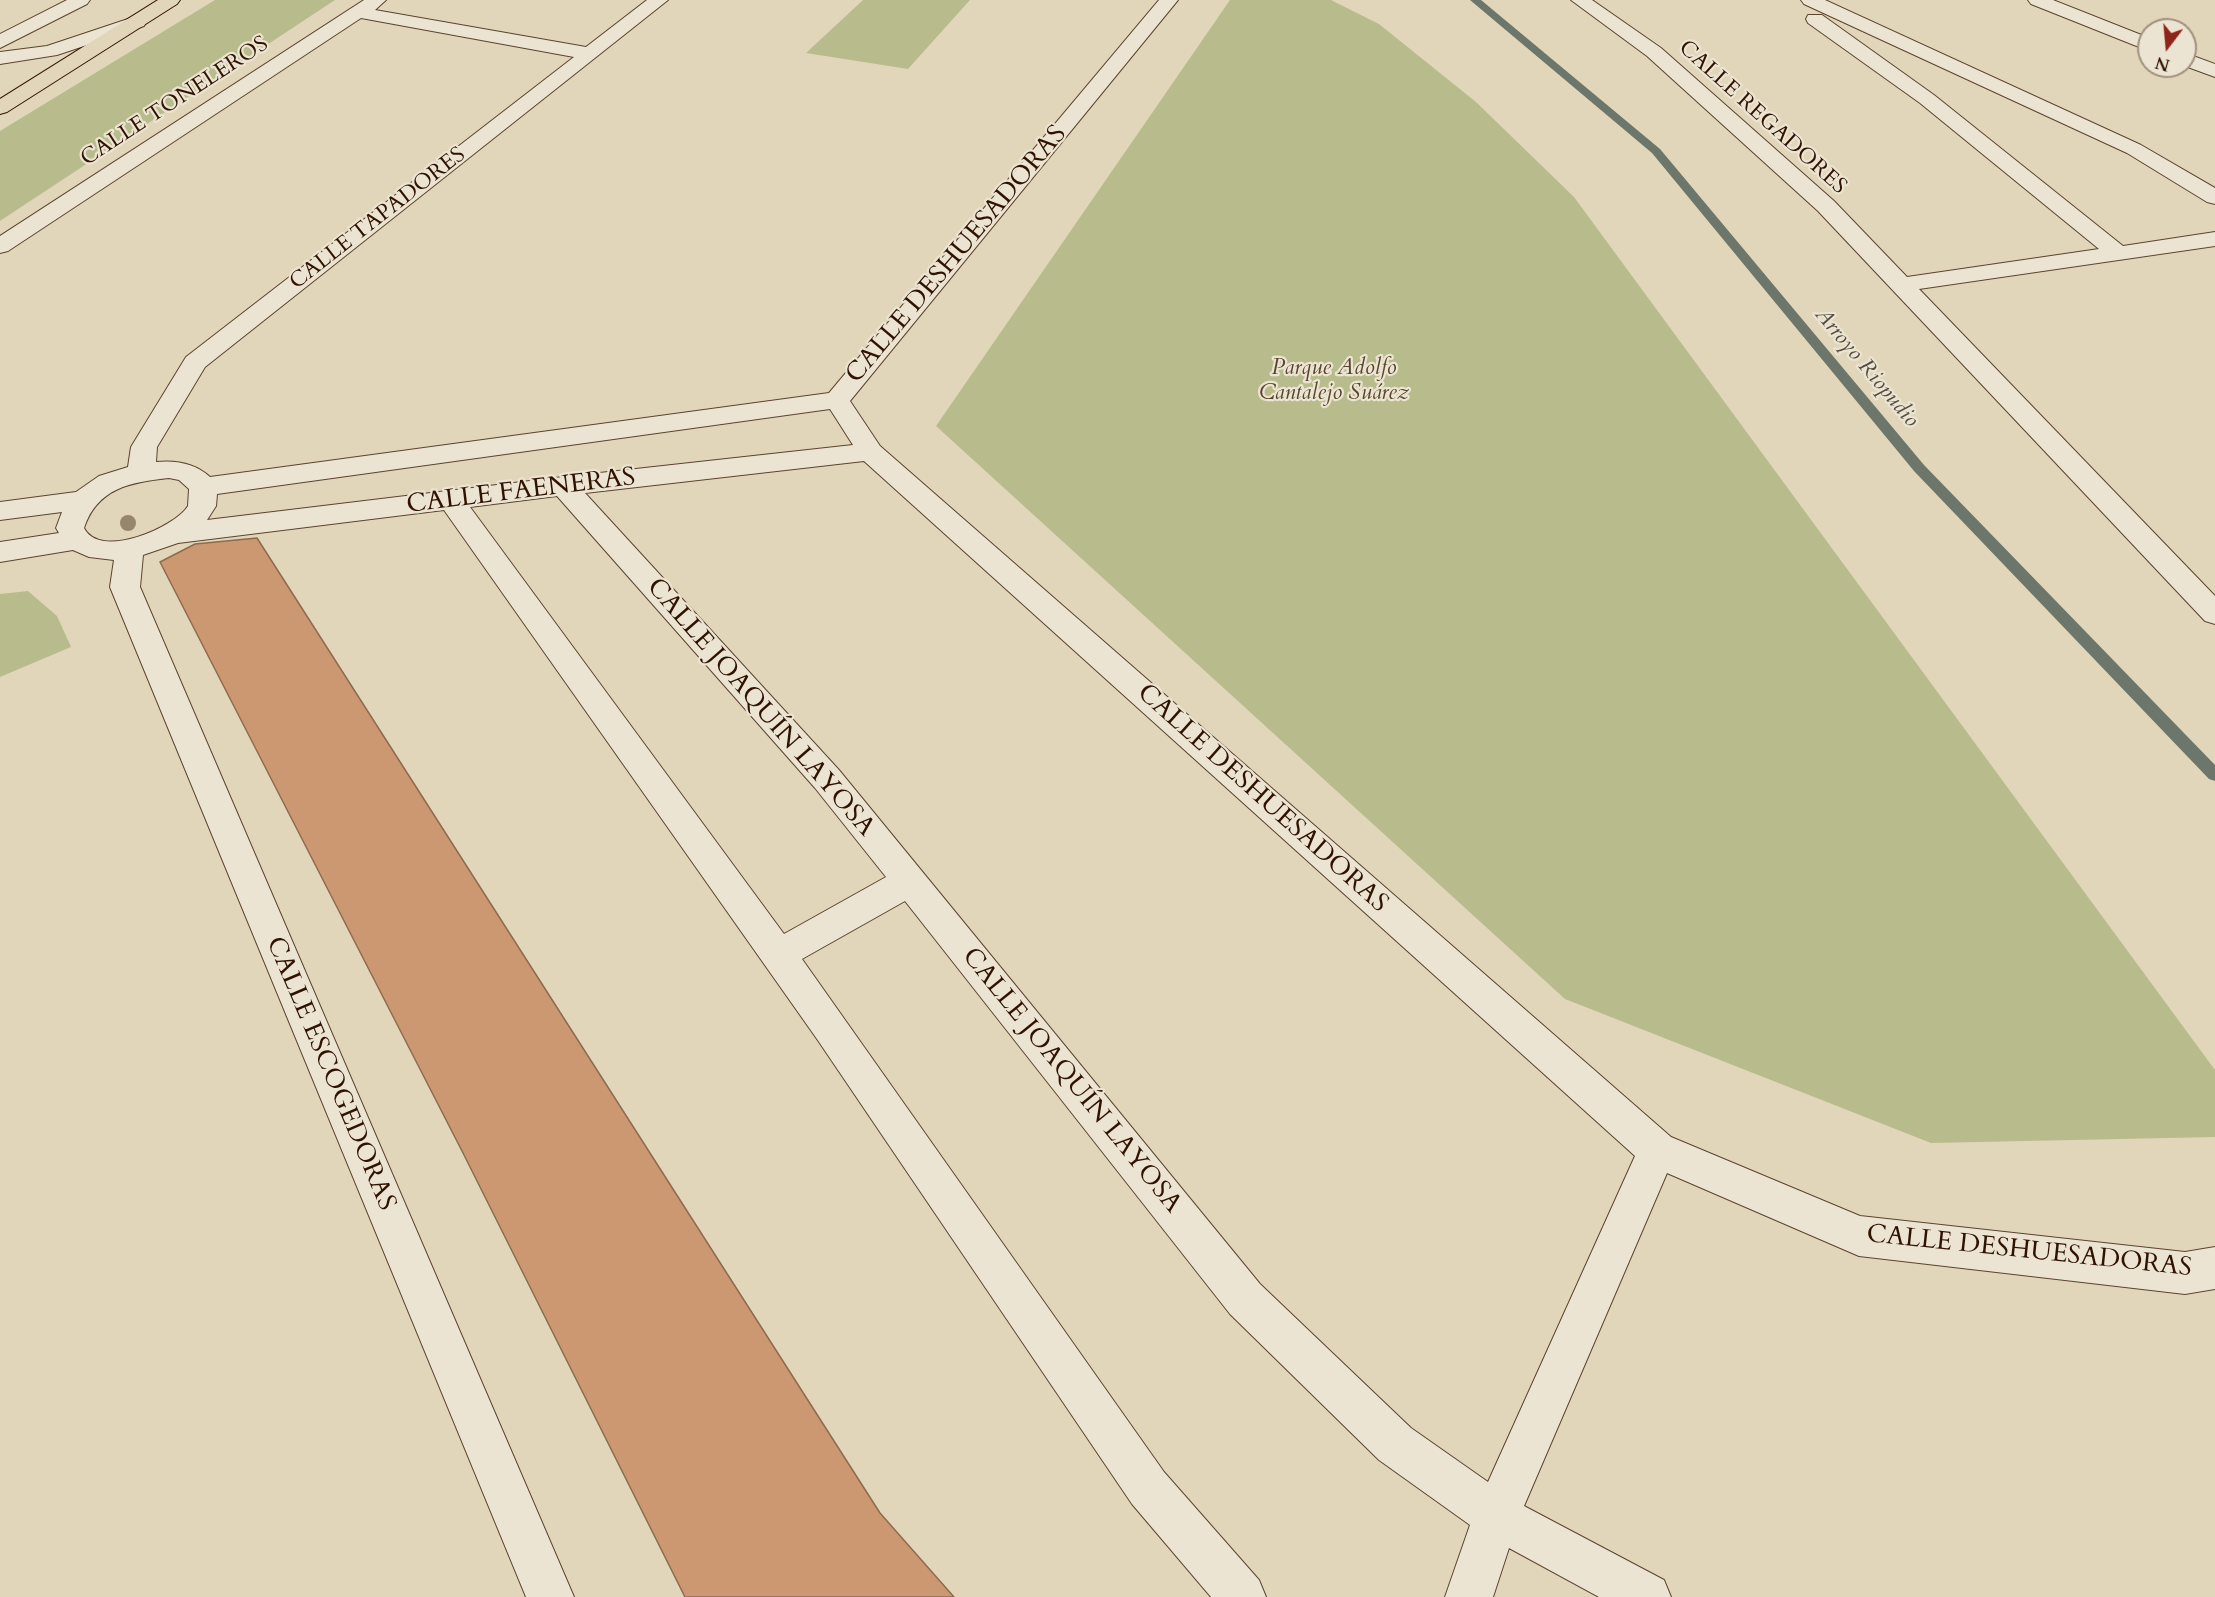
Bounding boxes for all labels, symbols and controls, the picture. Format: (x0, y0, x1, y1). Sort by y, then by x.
north arrow (2137, 18, 2197, 78)
street label: CALLE TONELEROS (76, 31, 274, 173)
street label: CALLE REGADORES (1672, 36, 1852, 200)
text: N (2153, 51, 2172, 76)
street label: CALLE DESHUESADORAS (840, 120, 1074, 390)
street label: CALLE TAPADORES (285, 142, 471, 296)
water label: Arroyo Riopudio (1808, 303, 1924, 433)
park label: Parque Adolfo Cantalejo Suárez (1259, 356, 1409, 408)
street label: CALLE FAENERAS (405, 463, 637, 521)
street label: CALLE JOAQUÍN LAYOSA (639, 573, 881, 843)
street label: CALLE DESHUESADORAS (1130, 678, 1394, 920)
street label: CALLE ESCOGEDORAS (258, 933, 402, 1215)
street label: CALLE JOAQUÍN LAYOSA (954, 942, 1188, 1220)
street label: CALLE DESHUESADORAS (1865, 1219, 2193, 1285)

